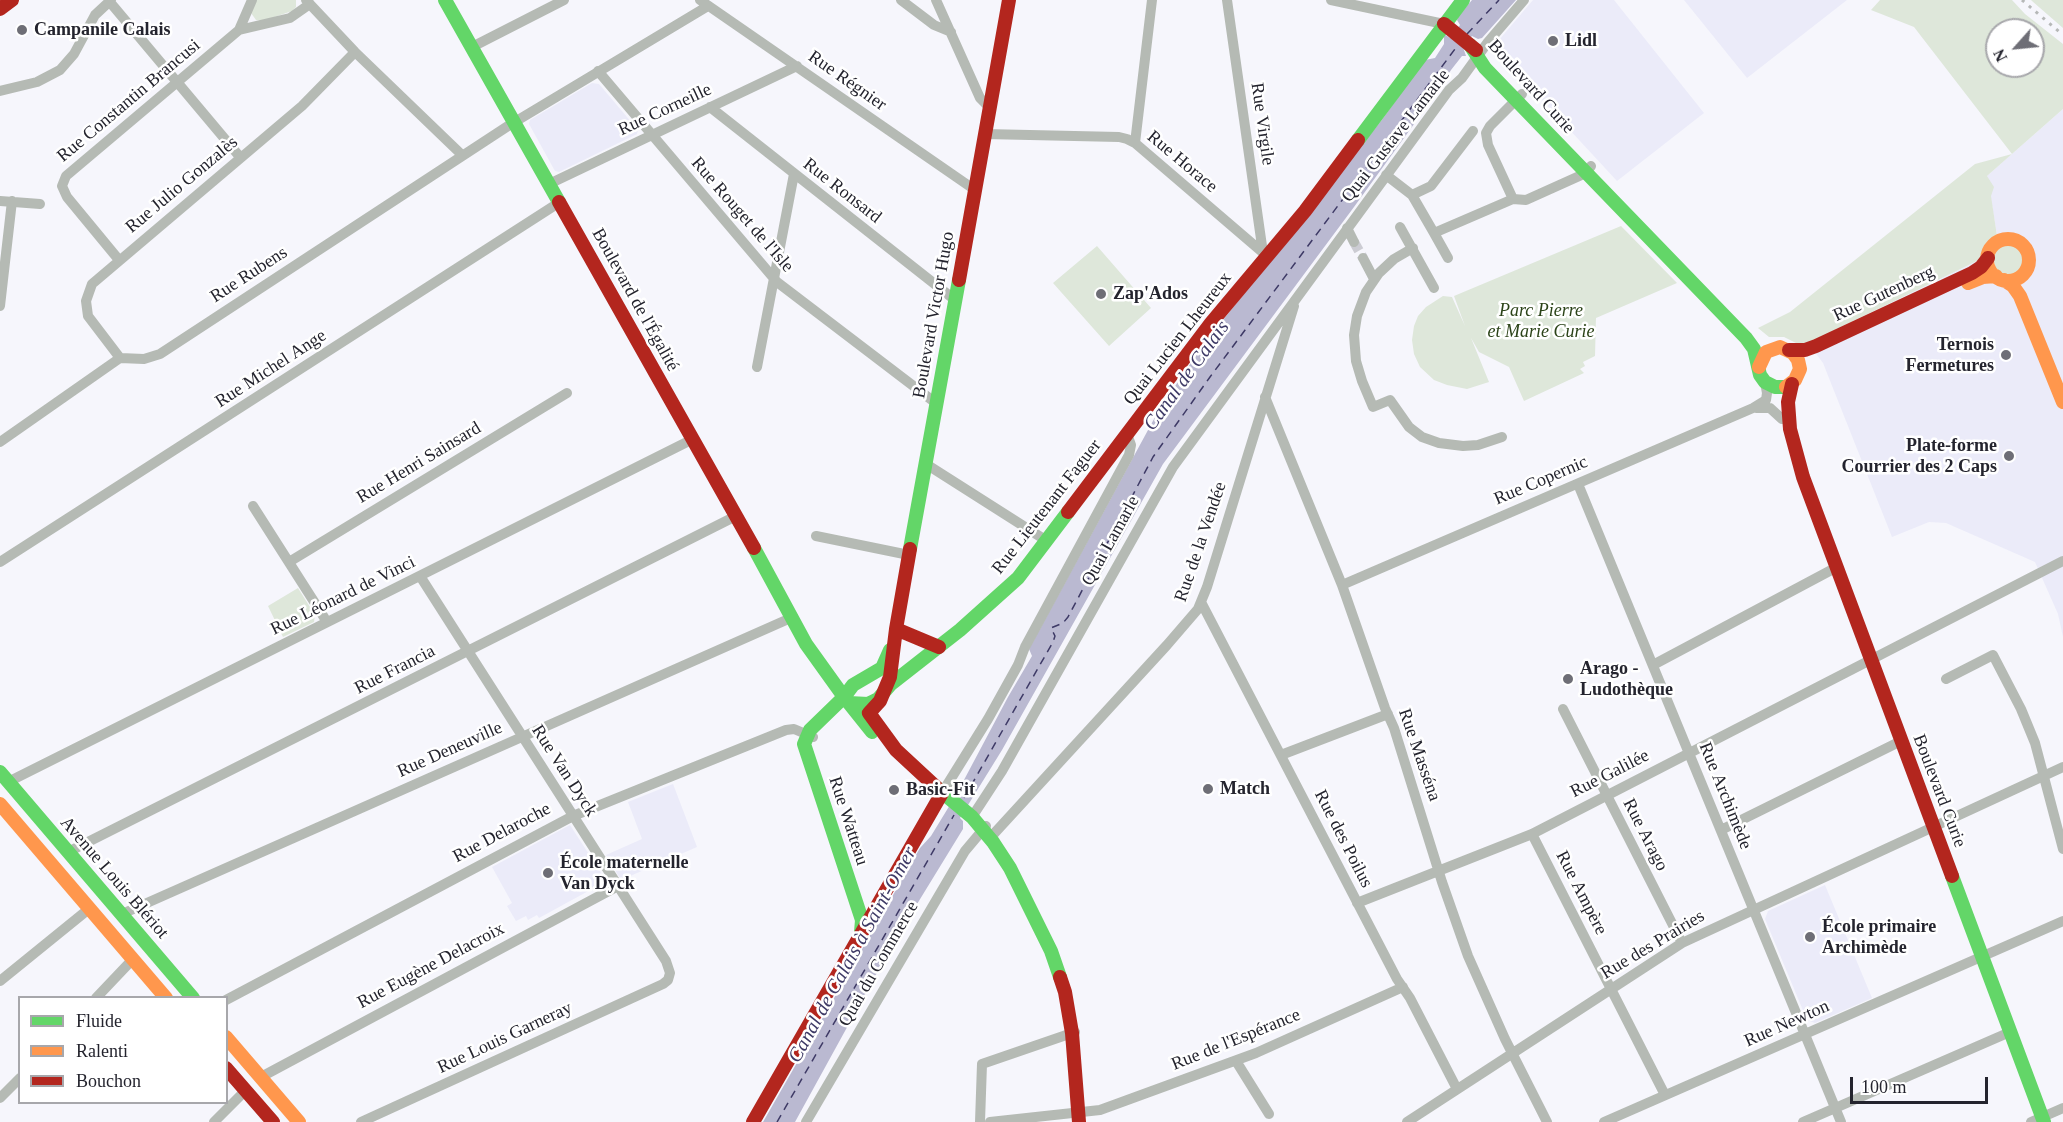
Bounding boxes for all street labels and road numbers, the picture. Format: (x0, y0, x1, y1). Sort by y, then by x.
street label: Rue Constantin Brancusi (53, 35, 205, 167)
street label: Boulevard Curie (1483, 35, 1579, 139)
street label: Rue Régnier (804, 46, 890, 116)
street label: Quai Gustave Lamarle (1337, 65, 1455, 207)
street label: Rue Corneille (615, 79, 715, 141)
street label: Rue Virgile (1246, 81, 1278, 167)
street label: Rue Horace (1142, 126, 1222, 198)
street label: Rue Julio Gonzalès (121, 132, 243, 238)
street label: Rue Rouget de l'Isle (686, 153, 798, 277)
street label: Rue Ronsard (799, 154, 885, 228)
street label: Boulevard de l'Égalité (587, 225, 683, 375)
street label: Boulevard Victor Hugo (909, 230, 959, 400)
street label: Rue Rubens (206, 242, 292, 308)
street label: Rue Gutenberg (1830, 261, 1938, 327)
street label: Quai Lucien Lheureux (1119, 268, 1237, 410)
street label: Rue Michel Ange (211, 325, 331, 413)
street label: Rue Henri Sainsard (353, 417, 485, 509)
street label: Rue Lieutenant Faguer (988, 435, 1106, 579)
street label: Rue Copernic (1491, 452, 1591, 510)
street label: Rue de la Vendée (1170, 479, 1232, 605)
street label: Quai Lamarle (1077, 492, 1145, 590)
street label: Rue Léonard de Vinci (267, 552, 419, 640)
street label: Rue Francia (351, 641, 439, 699)
street label: Rue Masséna (1393, 706, 1445, 804)
street label: Rue Deneuville (394, 717, 506, 783)
street label: Rue Van Dyck (526, 721, 602, 821)
street label: Boulevard Curie (1908, 731, 1970, 851)
street label: Rue Archimède (1694, 739, 1756, 853)
street label: Rue Galilée (1567, 745, 1653, 803)
street label: Rue Watteau (824, 774, 872, 868)
street label: Rue des Poilus (1309, 786, 1377, 892)
street label: Rue Arago (1618, 795, 1672, 875)
street label: Rue Delaroche (449, 798, 555, 868)
street label: Avenue Louis Blériot (55, 813, 173, 943)
street label: Rue Ampère (1551, 847, 1611, 939)
street label: Quai du Commerce (834, 898, 924, 1030)
street label: Rue des Prairies (1597, 906, 1709, 984)
street label: Rue Eugène Delacroix (354, 918, 508, 1014)
street label: Rue Newton (1741, 996, 1833, 1052)
street label: Rue Louis Garneray (434, 997, 576, 1079)
street label: Rue de l'Espérance (1168, 1004, 1304, 1076)

